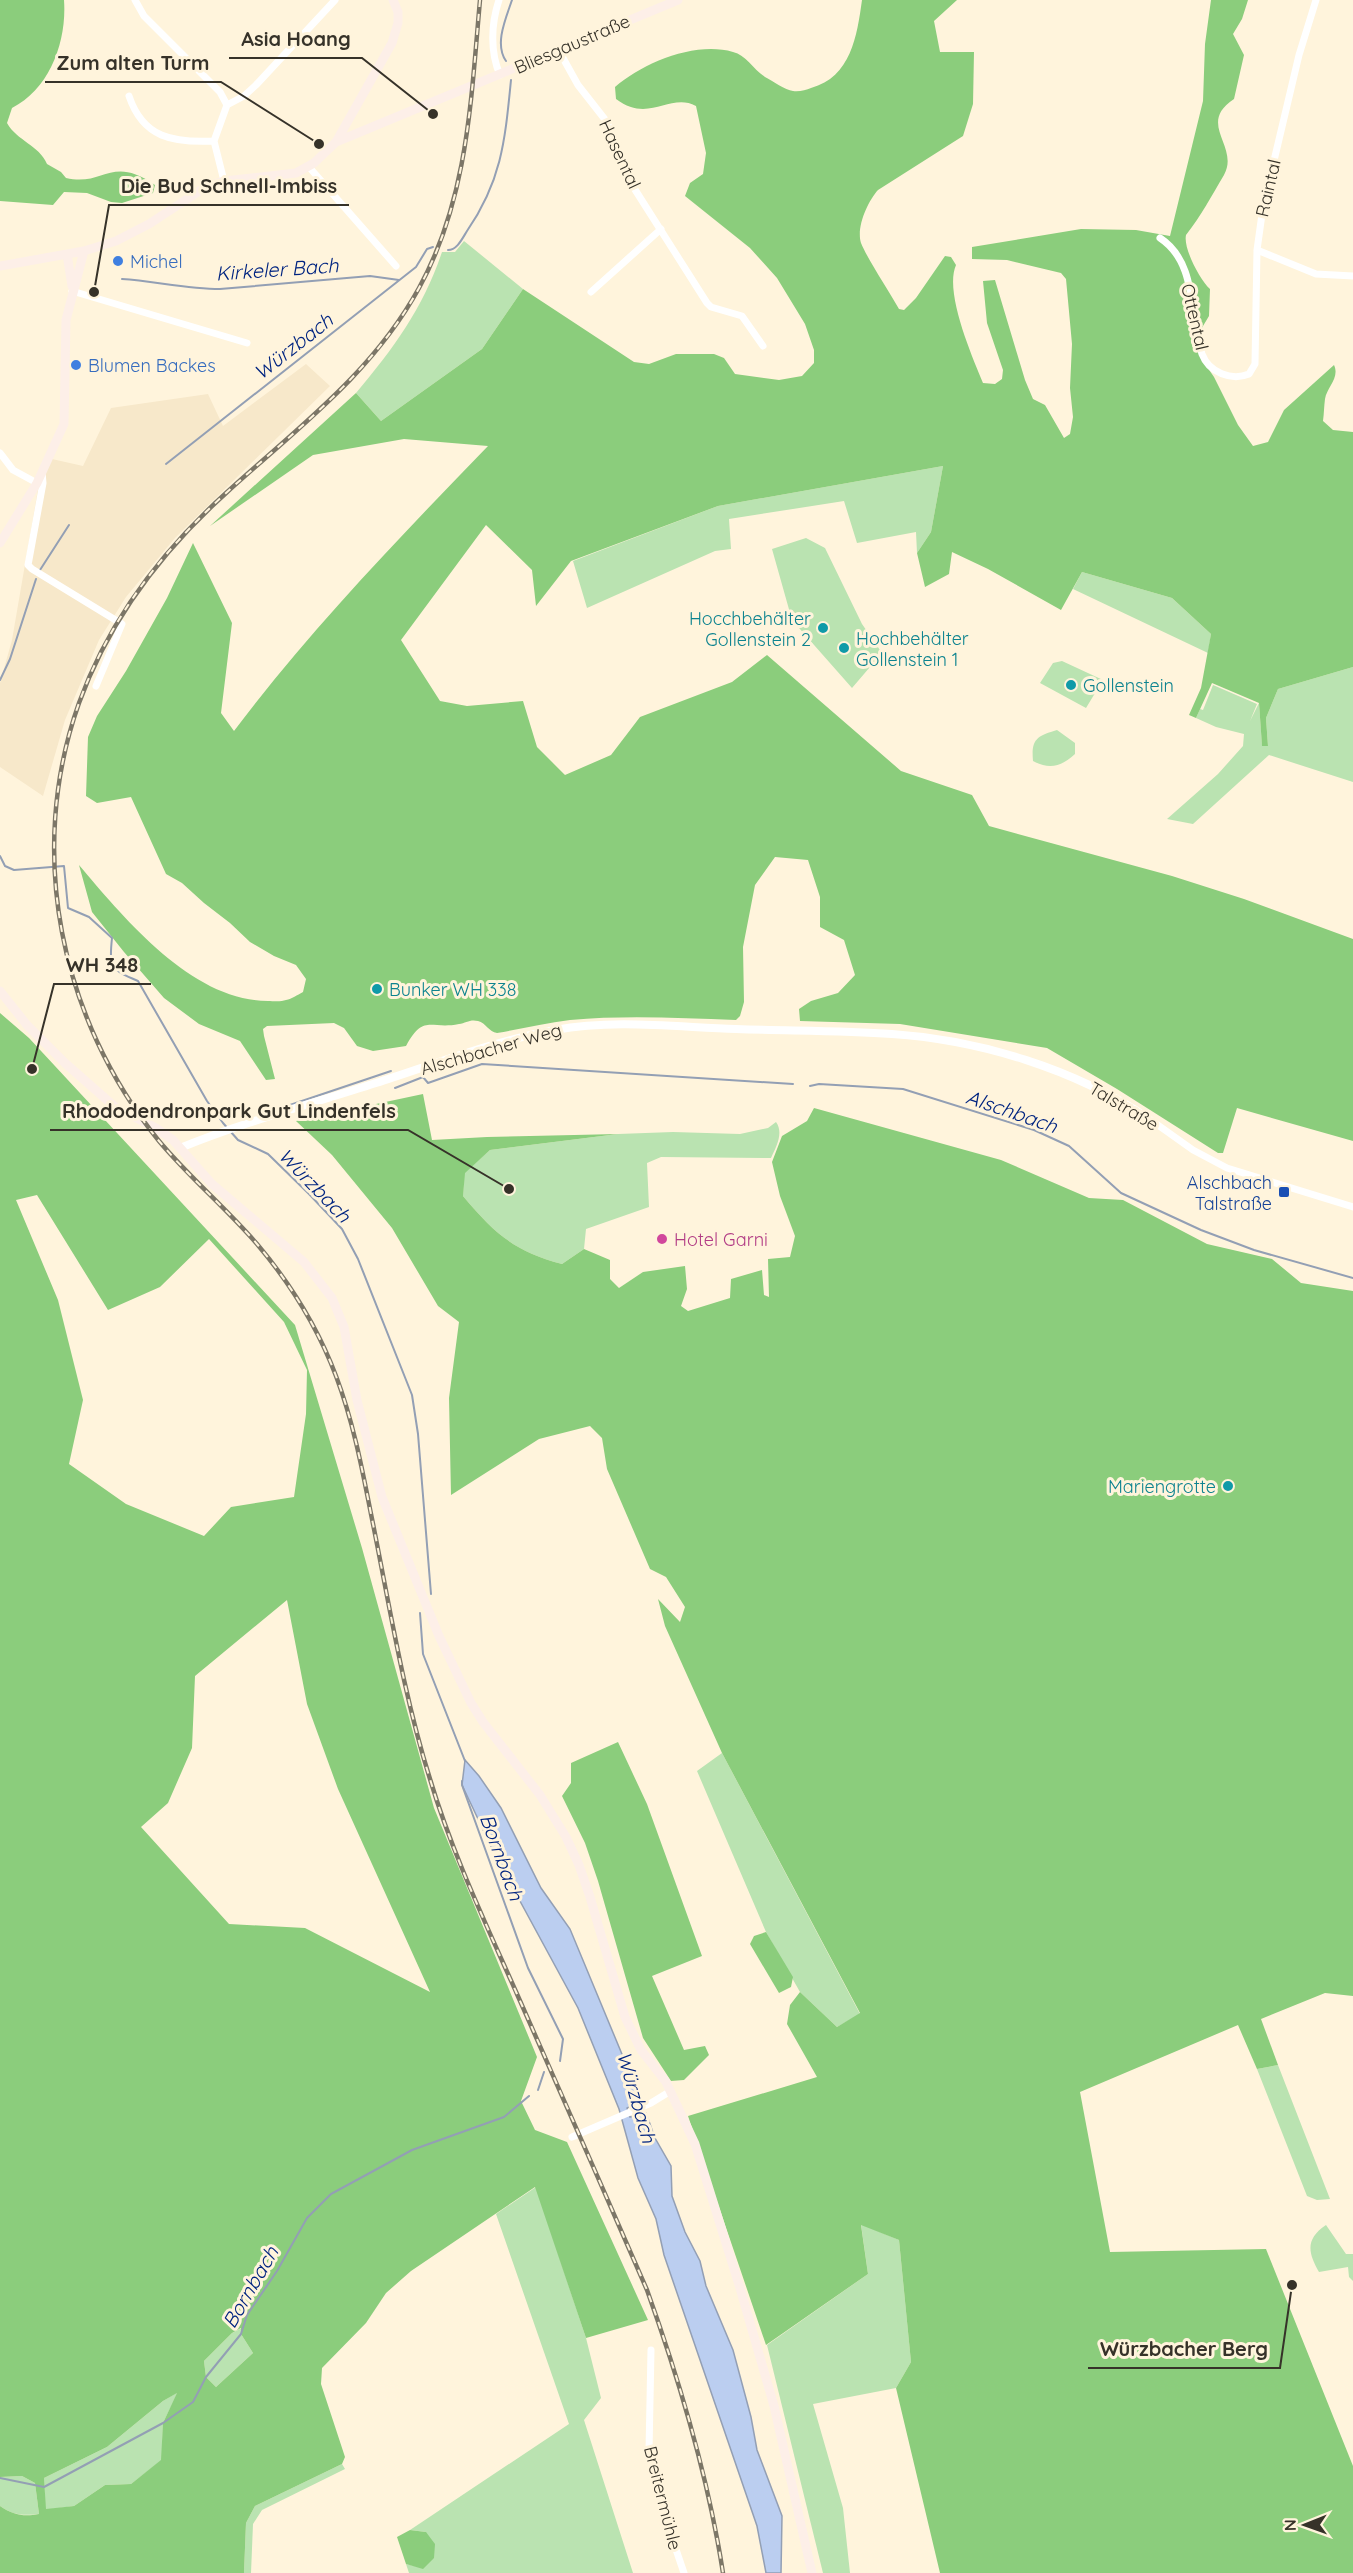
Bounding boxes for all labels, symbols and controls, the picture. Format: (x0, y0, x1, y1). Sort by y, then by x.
street label: Bliesgaustraße (511, 9, 633, 79)
callout: Asia Hoang (229, 20, 362, 58)
text: Asia Hoang (241, 26, 351, 51)
callout: Zum alten Turm (45, 44, 221, 82)
text: Zum alten Turm (57, 50, 209, 75)
street label: Hasental (594, 116, 646, 192)
street label: Raintal (1250, 157, 1286, 219)
callout: Die Bud Schnell-Imbiss (109, 167, 349, 205)
text: Die Bud Schnell-Imbiss (121, 173, 337, 198)
place label: Michel (130, 250, 183, 273)
water label: Kirkeler Bach (215, 252, 340, 286)
marker: Michel (111, 254, 125, 268)
street label: Ottental (1176, 281, 1214, 353)
water label: Würzbach (248, 307, 338, 385)
place label: Blumen Backes (88, 354, 216, 377)
marker: Blumen Backes (69, 358, 83, 372)
place label: Hocchbehälter Gollenstein 2 (689, 607, 811, 651)
marker: Hocchbehälter Gollenstein 2 (816, 621, 830, 635)
place label: Hochbehälter Gollenstein 1 (856, 627, 969, 671)
marker: Hochbehälter Gollenstein 1 (837, 641, 851, 655)
place label: Gollenstein (1083, 674, 1174, 697)
marker: Gollenstein (1064, 678, 1078, 692)
callout: WH 348 (54, 946, 151, 984)
text: WH 348 (66, 952, 138, 977)
place label: Bunker WH 338 (389, 978, 516, 1001)
marker: Bunker WH 338 (370, 982, 384, 996)
street label: Alschbacher Weg (418, 1018, 564, 1080)
street label: Talstraße (1085, 1076, 1163, 1136)
water label: Alschbach (963, 1084, 1061, 1138)
callout: Rhododendronpark Gut Lindenfels (50, 1092, 408, 1130)
text: Rhododendronpark Gut Lindenfels (62, 1098, 396, 1123)
water label: Würzbach (273, 1143, 357, 1228)
place label: Alschbach Talstraße (1187, 1171, 1272, 1215)
marker: Alschbach Talstraße (1277, 1185, 1291, 1199)
place label: Hotel Garni (674, 1228, 768, 1251)
marker: Hotel Garni (655, 1232, 669, 1246)
place label: Mariengrotte (1108, 1475, 1216, 1498)
marker: Mariengrotte (1221, 1479, 1235, 1493)
water label: Bornbach (475, 1810, 529, 1904)
water label: Würzbach (612, 2048, 662, 2146)
water label: Bornbach (217, 2241, 284, 2332)
callout: Würzbacher Berg (1088, 2330, 1280, 2368)
text: Würzbacher Berg (1100, 2336, 1268, 2361)
street label: Breitermühle (639, 2444, 687, 2552)
north arrow (1275, 2495, 1335, 2555)
text: N (1280, 2519, 1300, 2531)

